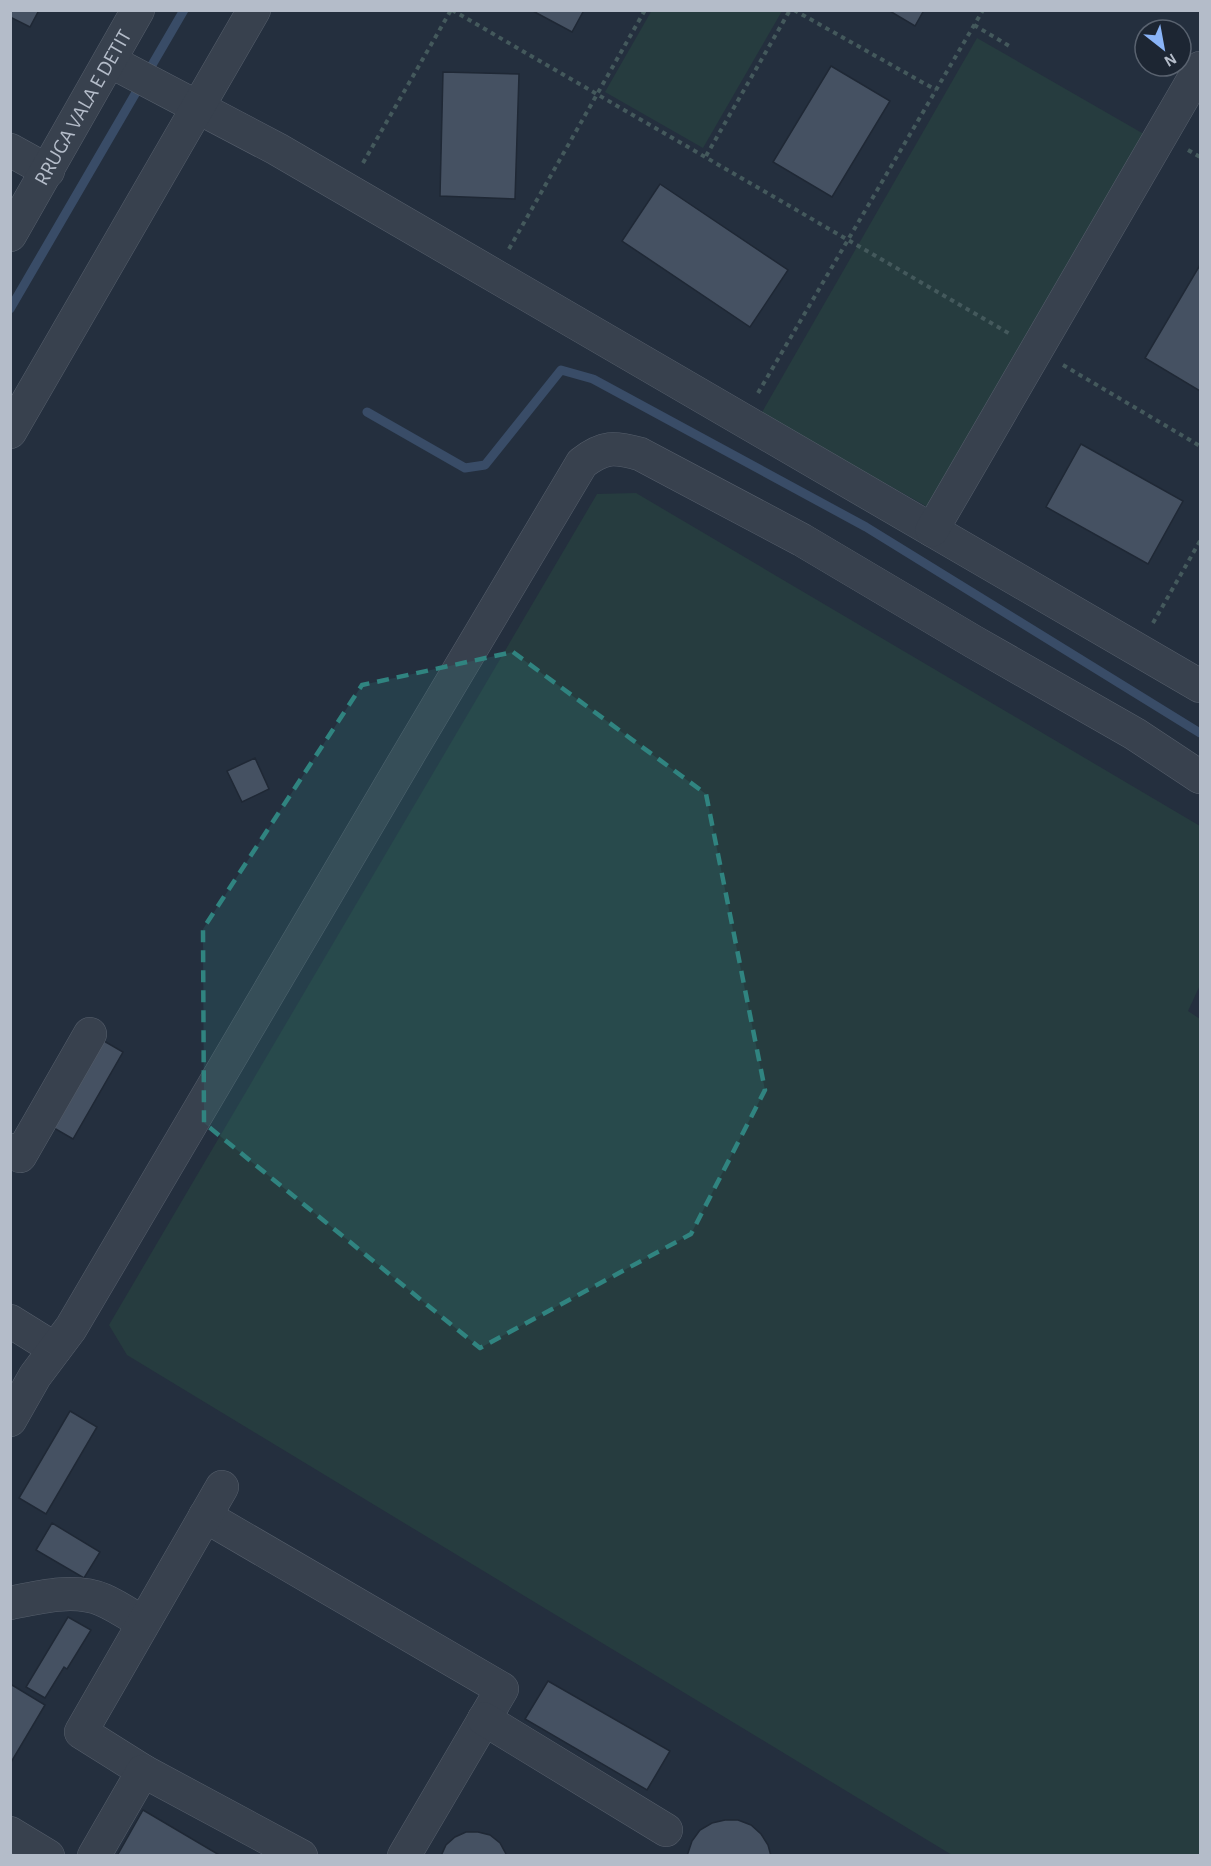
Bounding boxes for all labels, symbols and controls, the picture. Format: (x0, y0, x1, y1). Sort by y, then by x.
north arrow (1133, 18, 1193, 78)
street label: RRUGA VALA E DETIT (31, 26, 136, 189)
text: N (1161, 50, 1179, 70)

